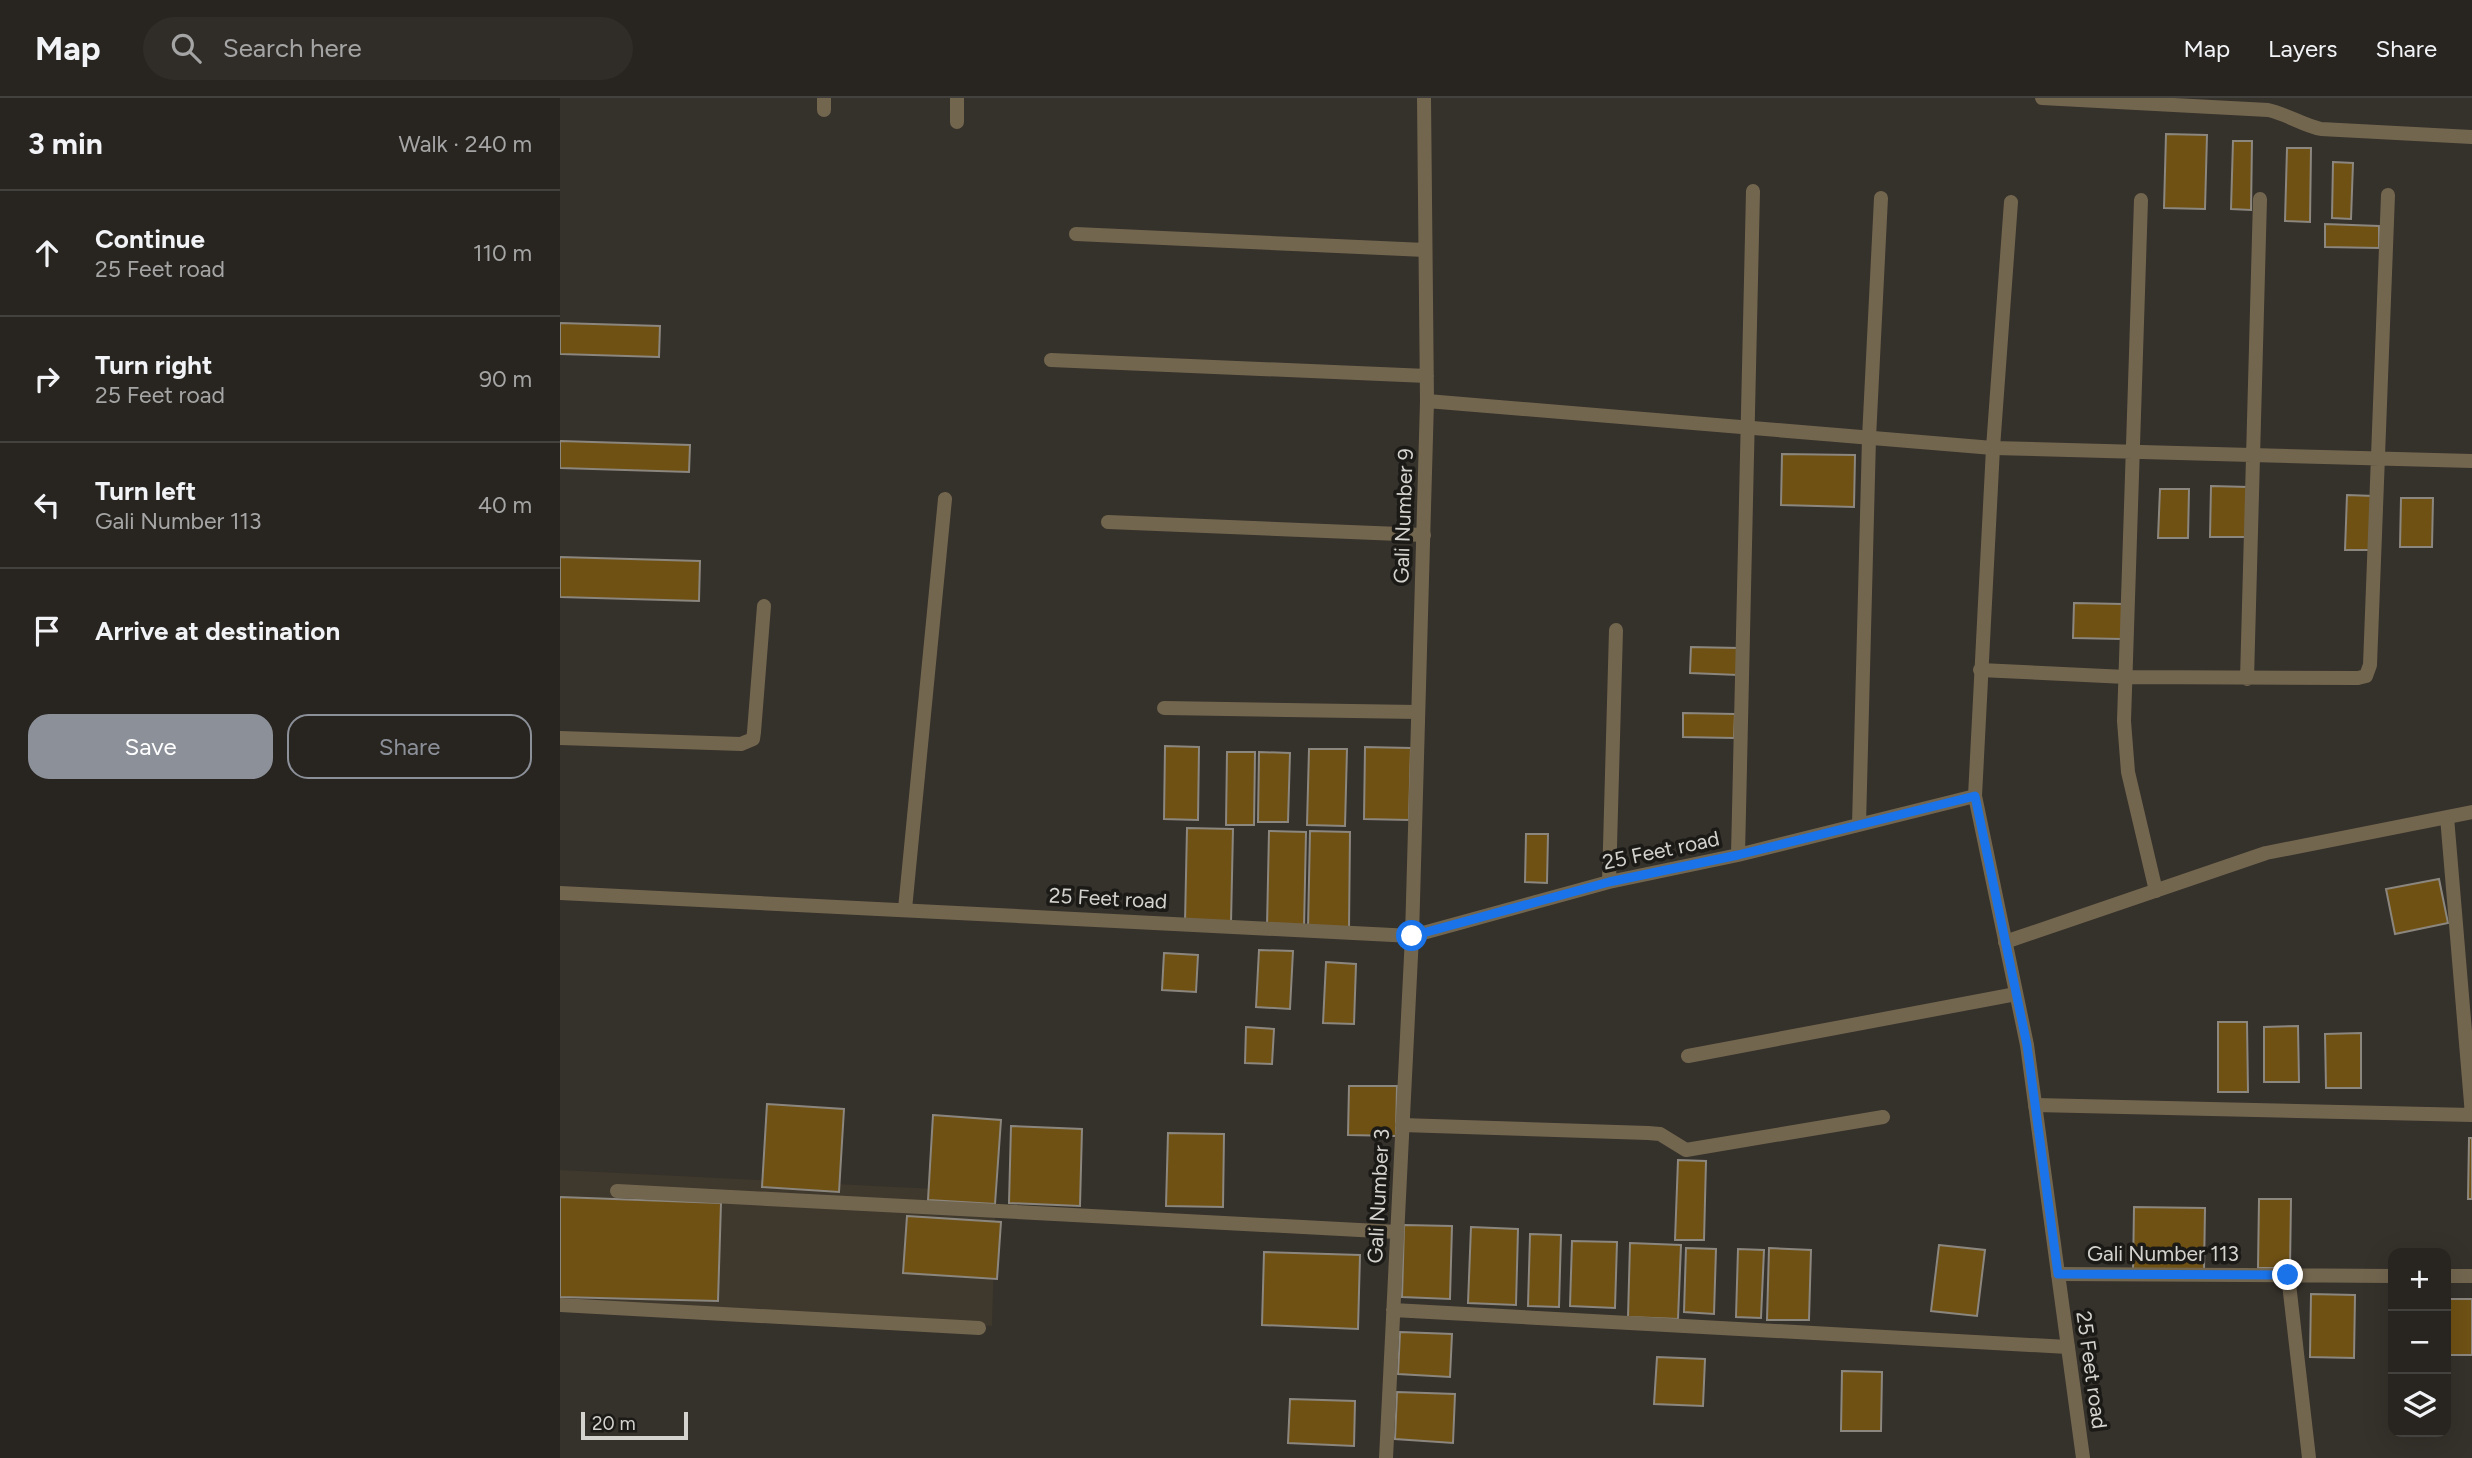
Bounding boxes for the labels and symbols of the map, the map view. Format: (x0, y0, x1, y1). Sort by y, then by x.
street label: Gali Number 9 (1388, 448, 1418, 584)
street label: 25 Feet road (1600, 825, 1722, 875)
street label: 25 Feet road (1048, 882, 1168, 914)
route start (1396, 920, 1427, 951)
street label: Gali Number 3 (1362, 1128, 1394, 1264)
street label: Gali Number 113 (2087, 1241, 2239, 1266)
route end (2272, 1259, 2303, 1290)
street label: 25 Feet road (2071, 1310, 2113, 1430)
scale bar (581, 1409, 688, 1441)

